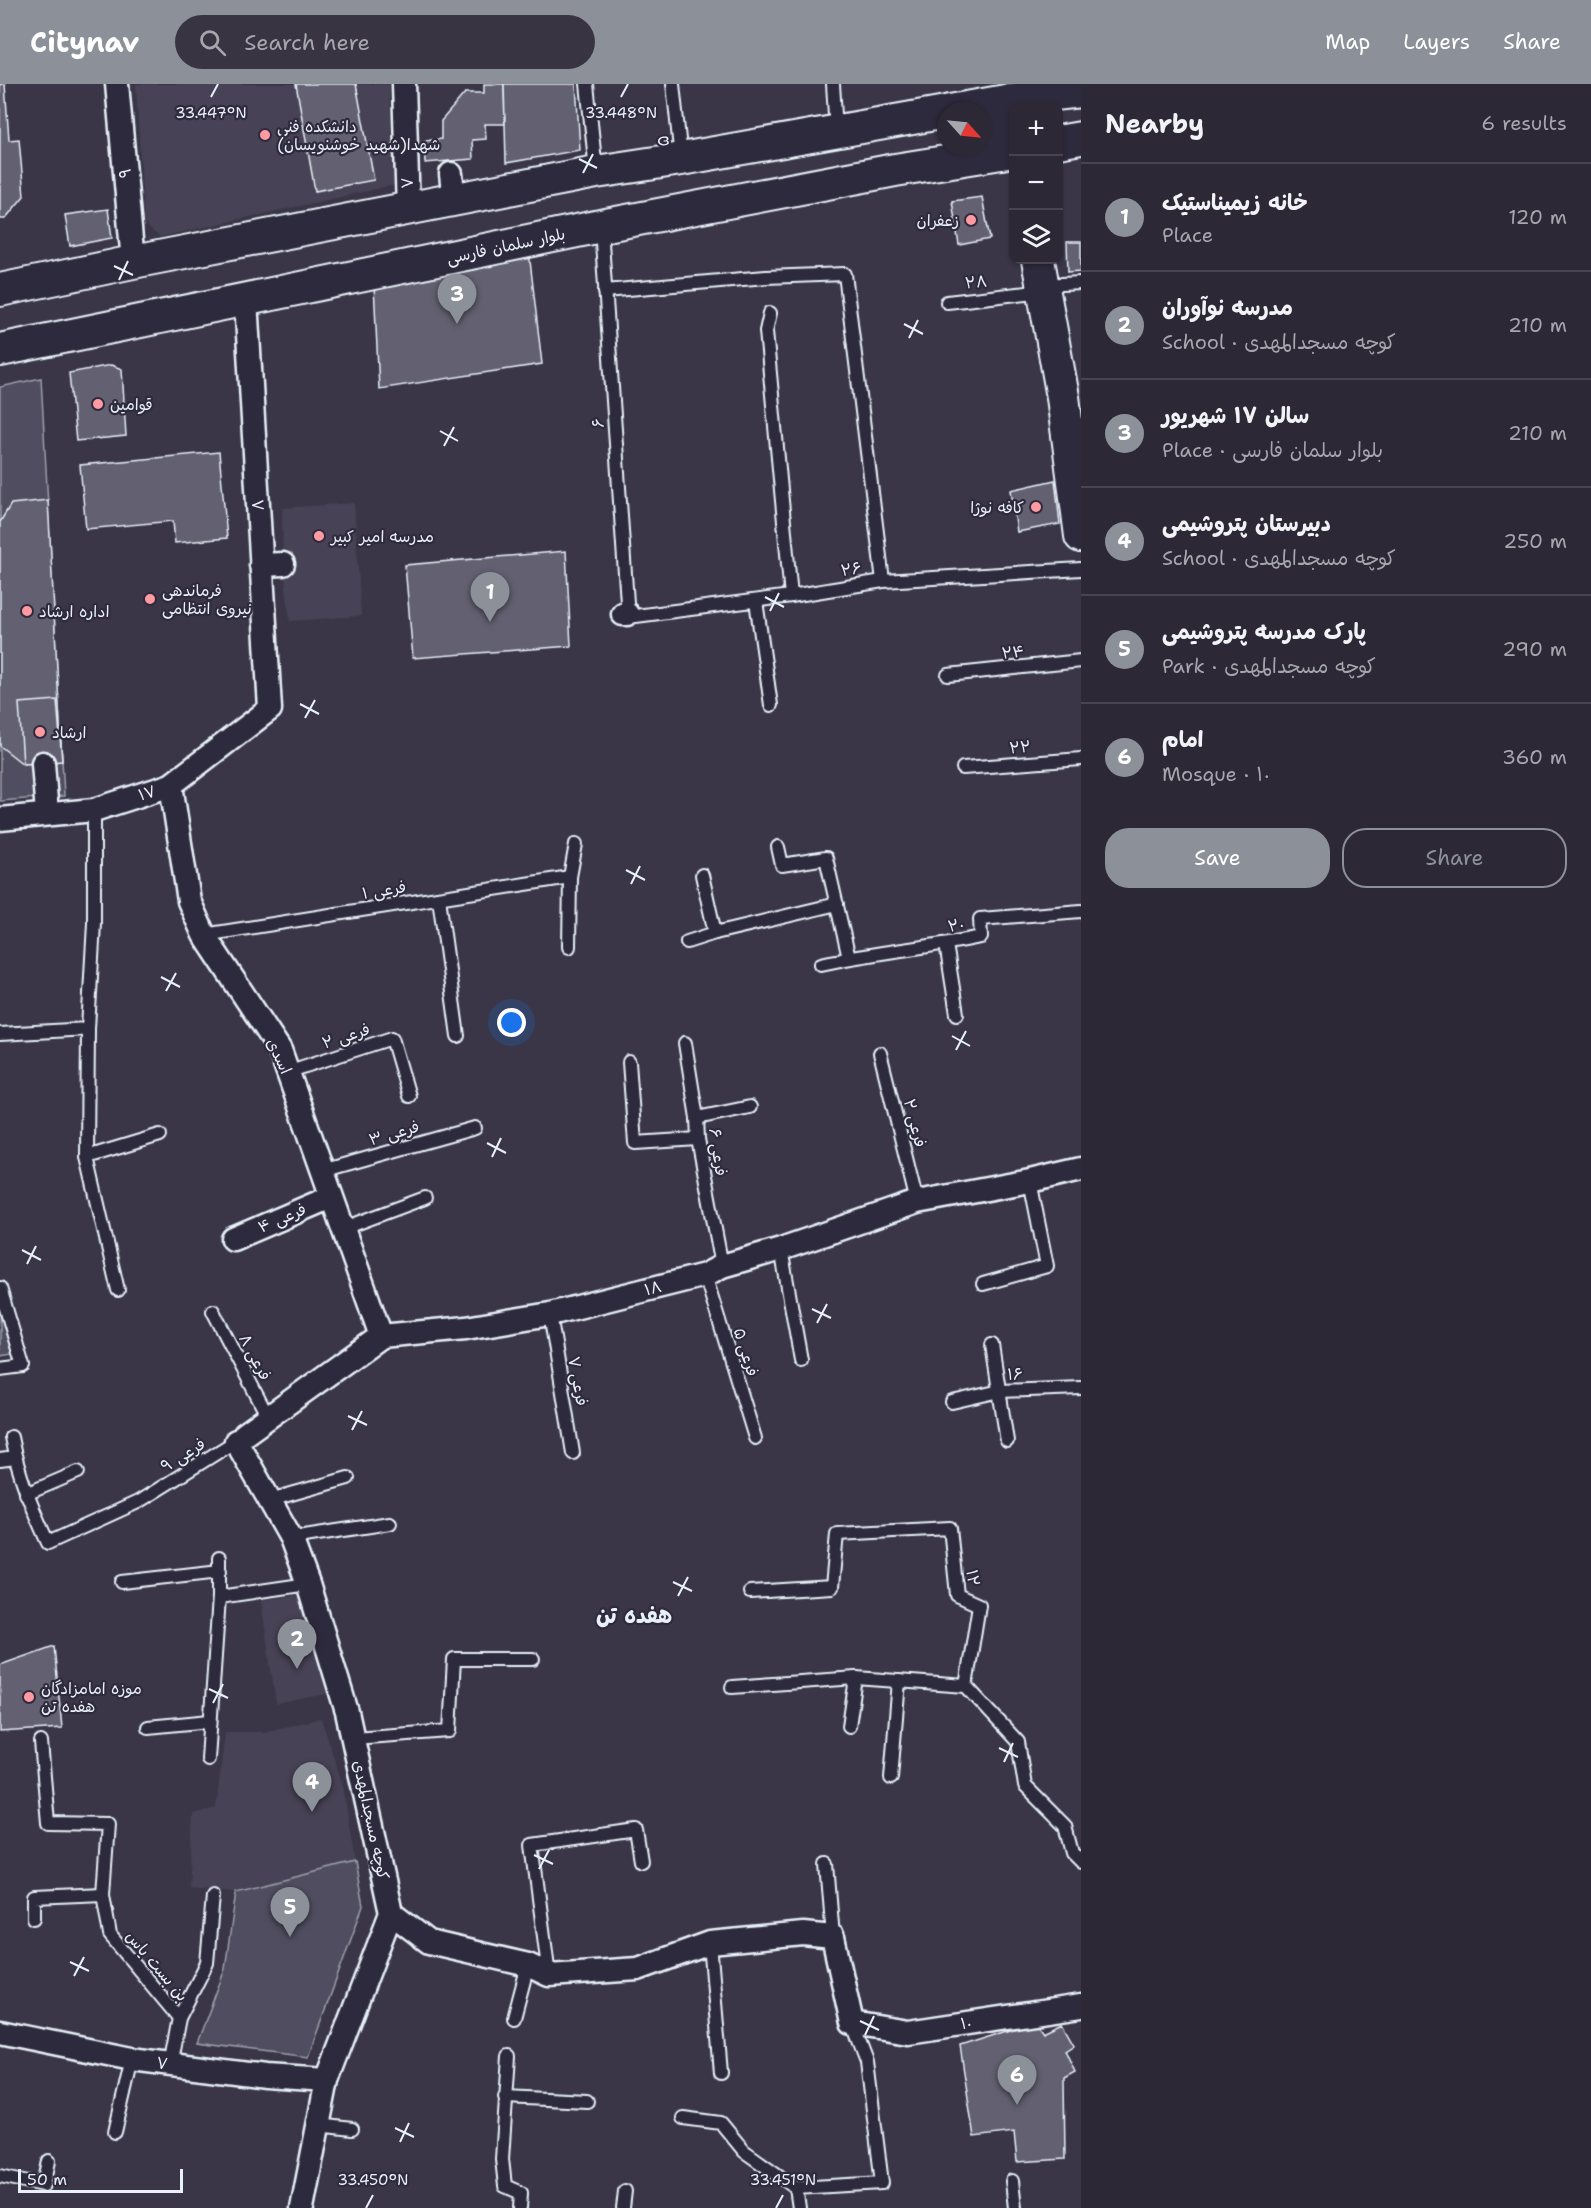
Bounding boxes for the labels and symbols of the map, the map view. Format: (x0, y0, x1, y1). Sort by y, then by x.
north arrow (937, 102, 991, 156)
text: 33.447°N (175, 103, 247, 123)
text: 33.448°N (585, 103, 657, 123)
place label: دانشکده فنی شهدا(شهید خوشنویسان) (277, 116, 440, 155)
marker: دانشکده فنی شهدا(شهید خوشنویسان) (258, 128, 272, 142)
street label: ۵ (652, 134, 674, 148)
street label: ۹ (114, 167, 136, 179)
street label: ۷ (396, 177, 418, 189)
place label: زعفران (916, 210, 959, 231)
marker: زعفران (964, 213, 978, 227)
street label: بلوار سلمان فارسی (445, 223, 567, 269)
street label: ۲۸ (964, 270, 988, 294)
pin: 3 (438, 274, 476, 324)
place label: قوامین (110, 394, 153, 415)
marker: قوامین (91, 397, 105, 411)
street label: ۶ (587, 417, 609, 429)
place label: کافه نوژا (970, 497, 1024, 518)
street label: ۸ (247, 499, 269, 511)
marker: کافه نوژا (1029, 500, 1043, 514)
place label: مدرسه امیر کبیر (329, 526, 434, 547)
marker: مدرسه امیر کبیر (312, 529, 326, 543)
street label: ۲۶ (839, 557, 863, 581)
pin: 1 (470, 572, 510, 622)
place label: فرماندهی نیروی انتظامی (162, 580, 252, 619)
marker: فرماندهی نیروی انتظامی (143, 592, 157, 606)
place label: اداره ارشاد (39, 601, 109, 622)
marker: اداره ارشاد (20, 604, 34, 618)
street label: ۲۴ (1001, 640, 1025, 664)
place label: ارشاد (52, 722, 87, 743)
marker: ارشاد (33, 725, 47, 739)
street label: ۲۲ (1008, 736, 1032, 758)
street label: ۱۷ (136, 780, 158, 806)
street label: فرعی ۱ (360, 876, 408, 904)
street label: ۲۰ (946, 913, 966, 937)
your location (497, 1008, 526, 1037)
street label: فرعی ۲ (319, 1018, 373, 1054)
street label: اسدی (262, 1035, 296, 1077)
street label: فرعی ۲ (899, 1097, 931, 1149)
street label: فرعی ۳ (366, 1116, 422, 1150)
street label: فرعی ۶ (704, 1127, 732, 1177)
street label: فرعی ۴ (255, 1198, 309, 1238)
street label: ۱۸ (642, 1276, 664, 1300)
street label: فرعی ۵ (729, 1325, 763, 1379)
street label: فرعی ۸ (234, 1330, 276, 1384)
street label: فرعی ۷ (563, 1355, 593, 1407)
street label: ۱۶ (1007, 1363, 1023, 1385)
street label: فرعی ۹ (157, 1433, 209, 1477)
street label: ۱۲ (961, 1568, 985, 1588)
district label: هفده تن (596, 1601, 672, 1630)
pin: 2 (278, 1620, 316, 1669)
place label: موزه امامزادگان هفده تن (41, 1678, 142, 1717)
marker: موزه امامزادگان هفده تن (22, 1690, 36, 1704)
street label: کوچه مسجدالمهدی (348, 1758, 394, 1882)
pin: 4 (292, 1762, 332, 1812)
pin: 5 (270, 1888, 310, 1937)
street label: بن بست یاس (121, 1926, 193, 2006)
street label: ۱۰ (959, 2012, 973, 2034)
street label: ۷ (155, 2052, 169, 2074)
pin: 6 (998, 2056, 1036, 2105)
scale bar (18, 2166, 183, 2194)
text: 33.450°N (337, 2170, 409, 2190)
text: 33.451°N (750, 2170, 816, 2190)

